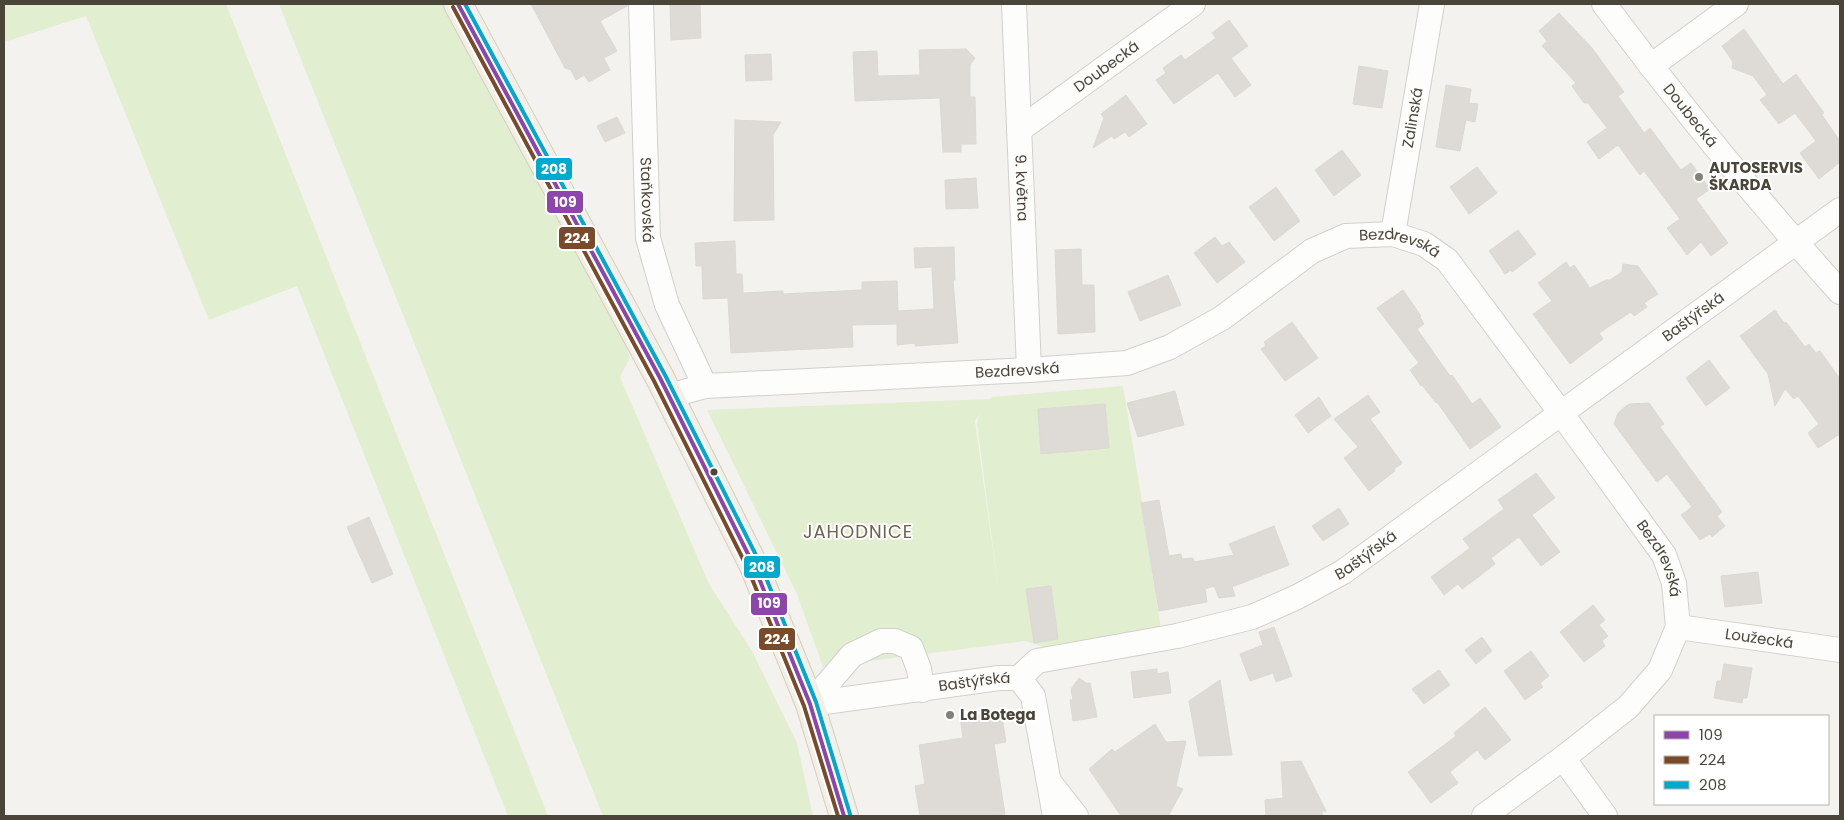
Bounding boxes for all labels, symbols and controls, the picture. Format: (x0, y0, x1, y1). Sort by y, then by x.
street label: Doubecká (1069, 35, 1143, 97)
street label: Doubecká (1659, 79, 1723, 152)
street label: Zalinská (1397, 86, 1428, 149)
street label: 9. května (1010, 154, 1034, 222)
line badge: 208 (535, 157, 573, 181)
street label: Staňkovská (636, 157, 659, 243)
place label: AUTOSERVIS ŠKARDA (1709, 157, 1803, 195)
text: 208 (541, 159, 567, 179)
marker: AUTOSERVIS ŠKARDA (1693, 171, 1705, 183)
line badge: 109 (546, 190, 584, 214)
text: 109 (553, 192, 577, 212)
street label: Bezdrevská (1358, 223, 1445, 262)
line badge: 224 (558, 226, 596, 250)
text: 224 (564, 228, 590, 248)
street label: Baštýřská (1657, 287, 1728, 346)
street label: Bezdrevská (974, 357, 1060, 383)
unlabelled marker (709, 467, 719, 477)
street label: Bezdrevská (1632, 515, 1686, 598)
district label: JAHODNICE (803, 519, 913, 544)
street label: Baštýřská (1331, 525, 1401, 585)
line badge: 208 (743, 555, 781, 579)
text: 208 (749, 557, 775, 577)
line badge: 109 (750, 592, 788, 616)
text: 109 (757, 593, 781, 613)
street label: Loužecká (1724, 623, 1795, 653)
line badge: 224 (758, 627, 796, 651)
text: 224 (764, 629, 790, 649)
street label: Baštýřská (937, 667, 1010, 696)
place label: La Botega (960, 704, 1036, 725)
marker: La Botega (944, 709, 956, 721)
legend (1654, 715, 1829, 805)
text: 109 (1699, 724, 1723, 745)
text: 224 (1699, 749, 1726, 770)
text: 208 (1699, 774, 1727, 795)

